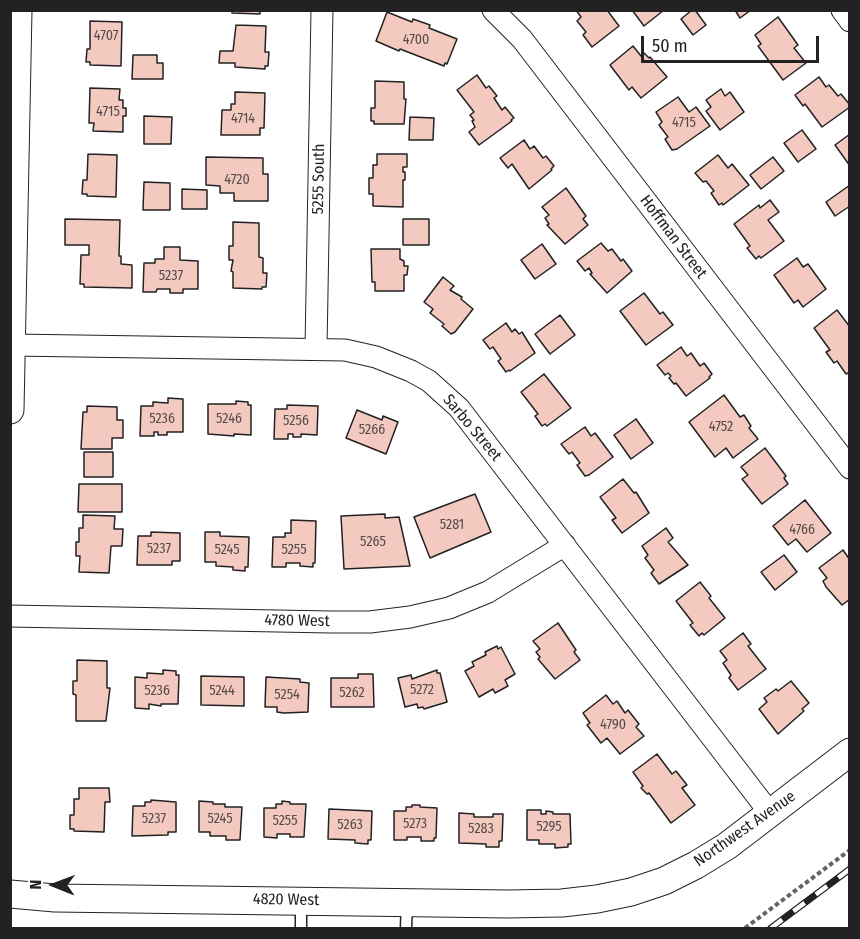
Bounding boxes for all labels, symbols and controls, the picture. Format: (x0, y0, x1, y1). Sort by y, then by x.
scale bar (644, 24, 822, 62)
house number: 4707 (94, 28, 118, 44)
house number: 4700 (403, 32, 429, 48)
text: 50 m (652, 35, 688, 57)
house number: 4715 (96, 104, 120, 120)
house number: 4714 (231, 111, 255, 127)
house number: 4715 (672, 115, 696, 131)
street label: 5255 South (309, 143, 329, 215)
house number: 4720 (224, 172, 250, 188)
street label: Hoffman Street (635, 191, 711, 283)
house number: 5237 (159, 268, 183, 284)
street label: Sarbo Street (438, 391, 506, 465)
house number: 5236 (149, 411, 175, 427)
house number: 5246 (216, 411, 242, 427)
house number: 5256 (283, 413, 309, 429)
house number: 4752 (709, 419, 733, 435)
house number: 5266 (359, 422, 385, 438)
house number: 5281 (440, 517, 464, 533)
house number: 4766 (789, 522, 815, 538)
house number: 5265 (360, 534, 386, 550)
house number: 5237 (147, 541, 171, 557)
house number: 5245 (214, 542, 240, 558)
house number: 5255 (281, 542, 307, 558)
street label: 4780 West (264, 611, 330, 631)
house number: 5272 (410, 682, 434, 698)
house number: 5236 (144, 683, 170, 699)
house number: 5244 (209, 683, 235, 699)
house number: 5262 (339, 685, 365, 701)
house number: 5254 (274, 687, 300, 703)
house number: 4790 (600, 717, 626, 733)
street label: Northwest Avenue (690, 787, 800, 871)
house number: 5237 (142, 811, 166, 827)
house number: 5245 (207, 811, 233, 827)
house number: 5255 (272, 813, 298, 829)
house number: 5273 (403, 816, 427, 832)
house number: 5263 (337, 817, 363, 833)
house number: 5295 (536, 819, 562, 835)
house number: 5283 (468, 821, 494, 837)
north arrow (24, 855, 84, 915)
text: N (26, 880, 45, 890)
street label: 4820 West (253, 890, 319, 910)

